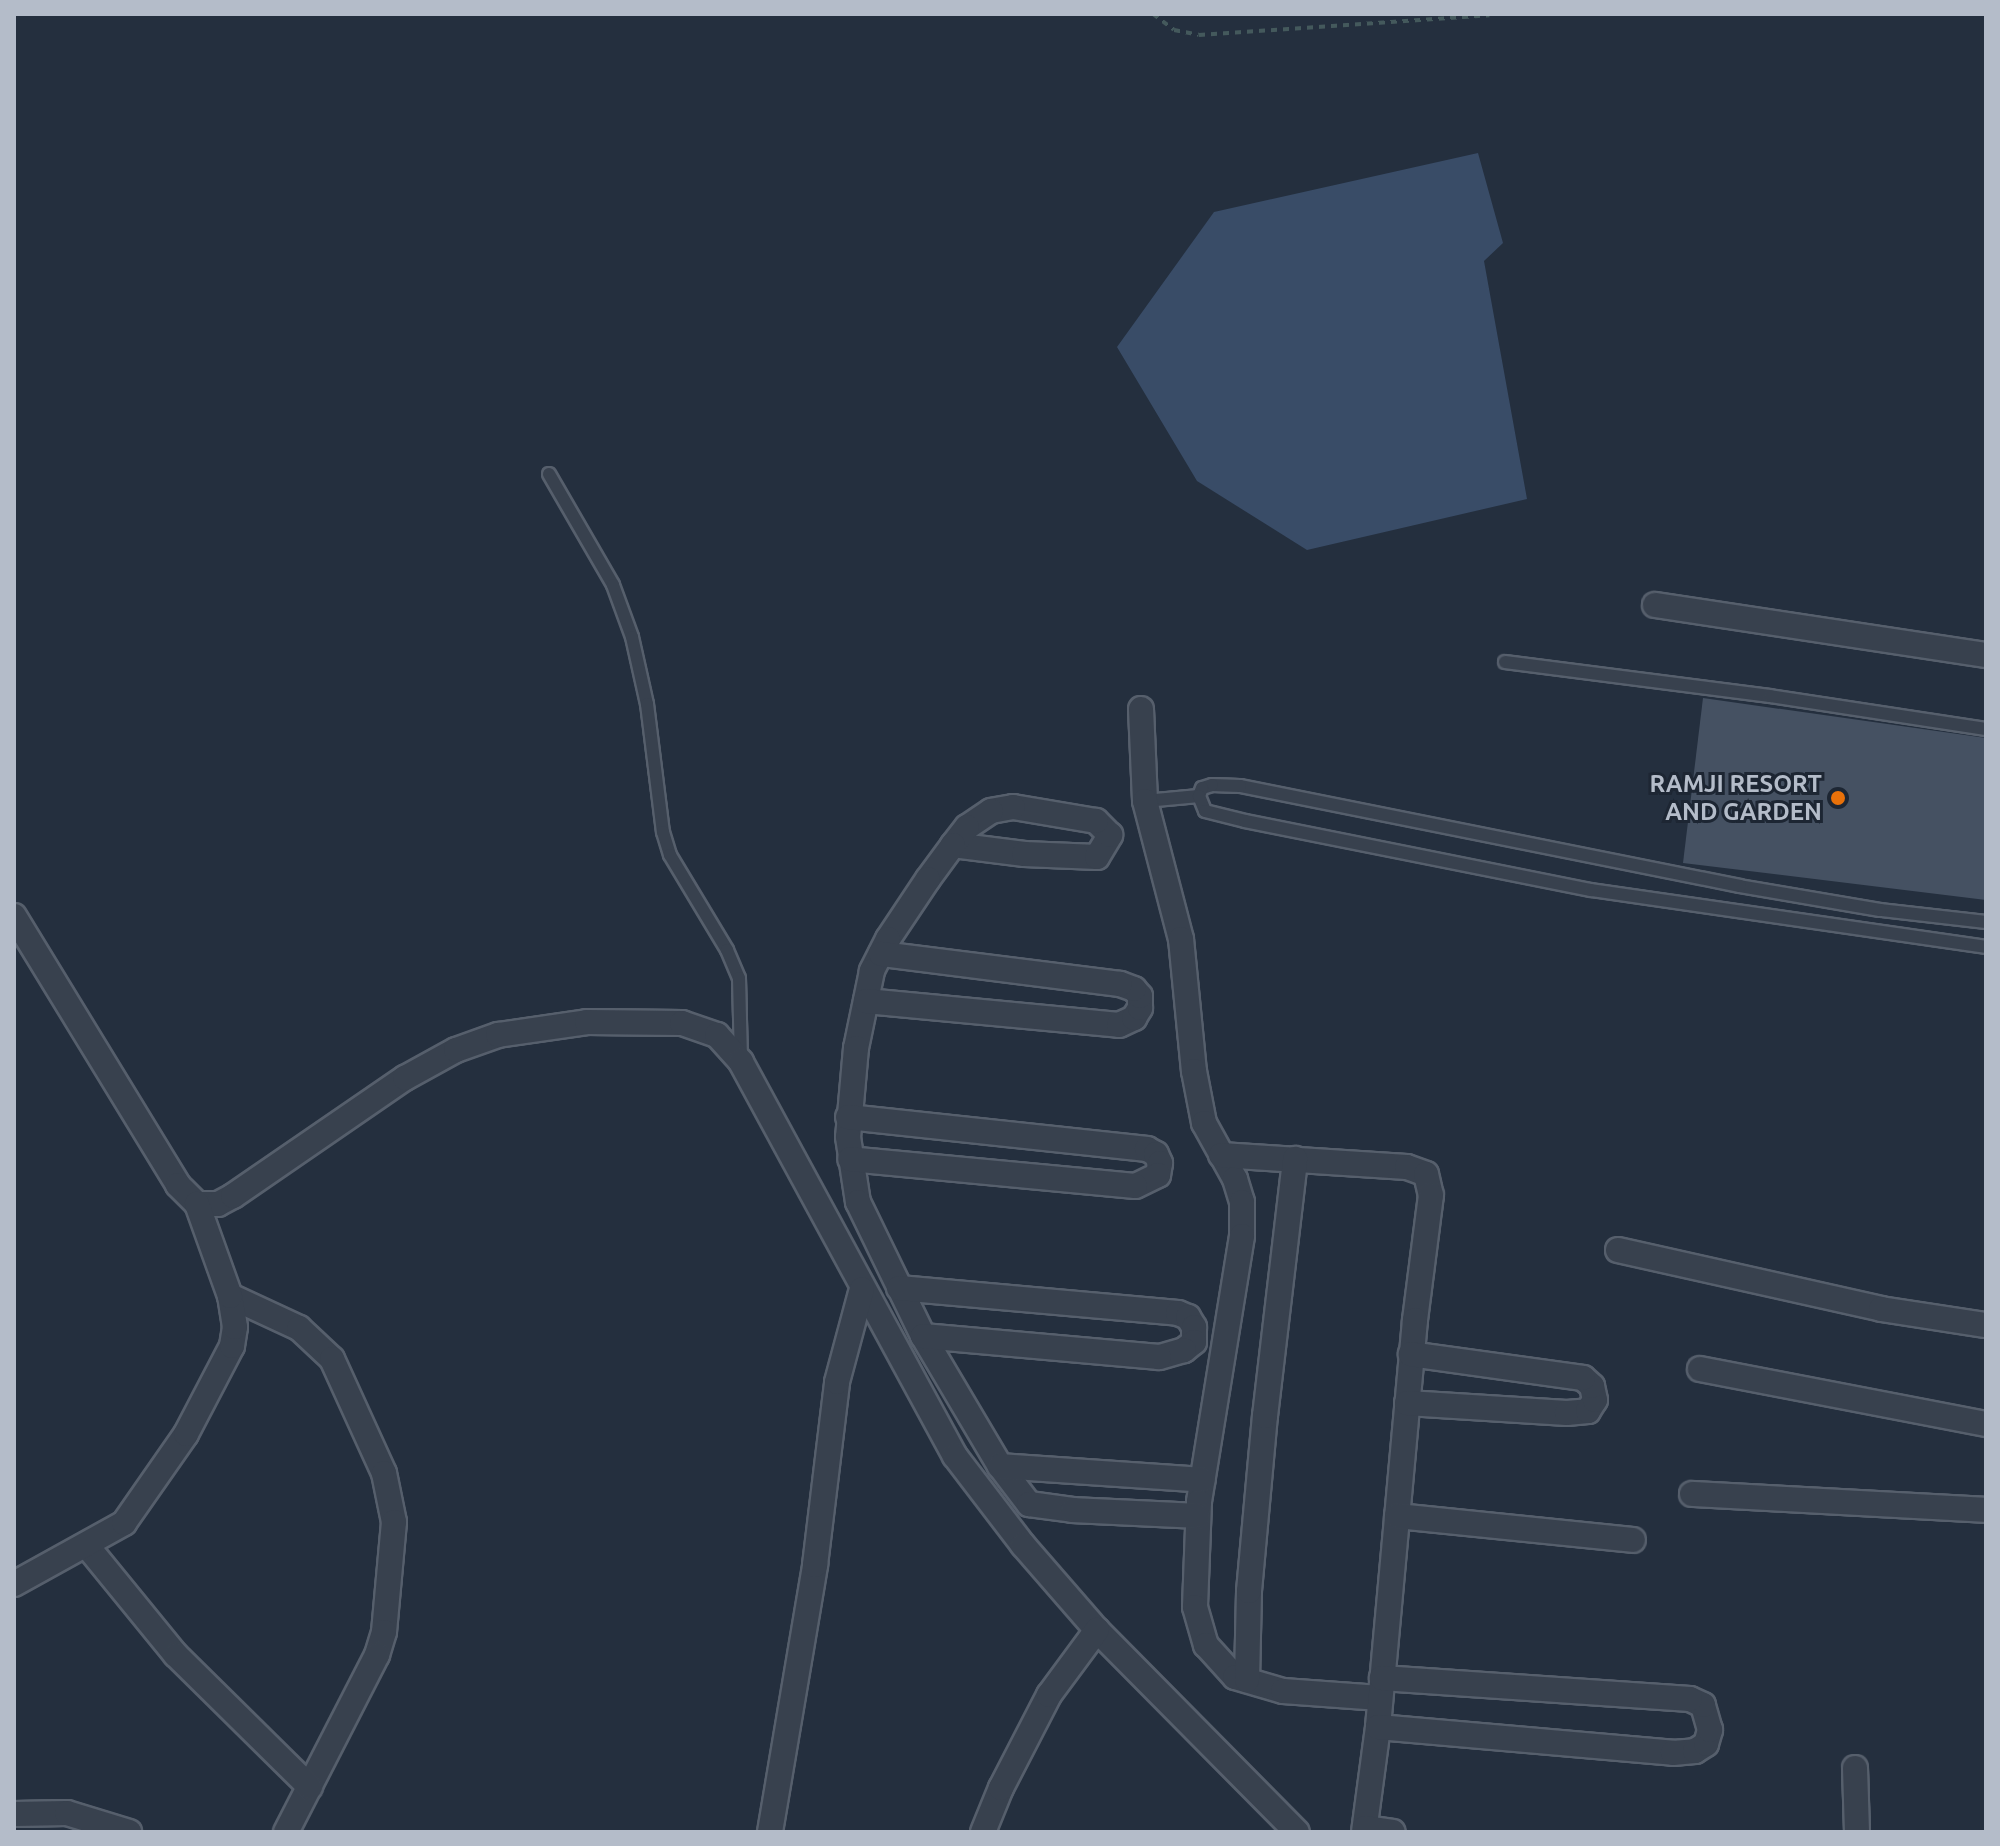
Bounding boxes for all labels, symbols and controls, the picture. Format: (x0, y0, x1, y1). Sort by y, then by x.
place label: RAMJI RESORT AND GARDEN (1649, 770, 1822, 826)
marker: RAMJI RESORT AND GARDEN (1829, 789, 1847, 807)

